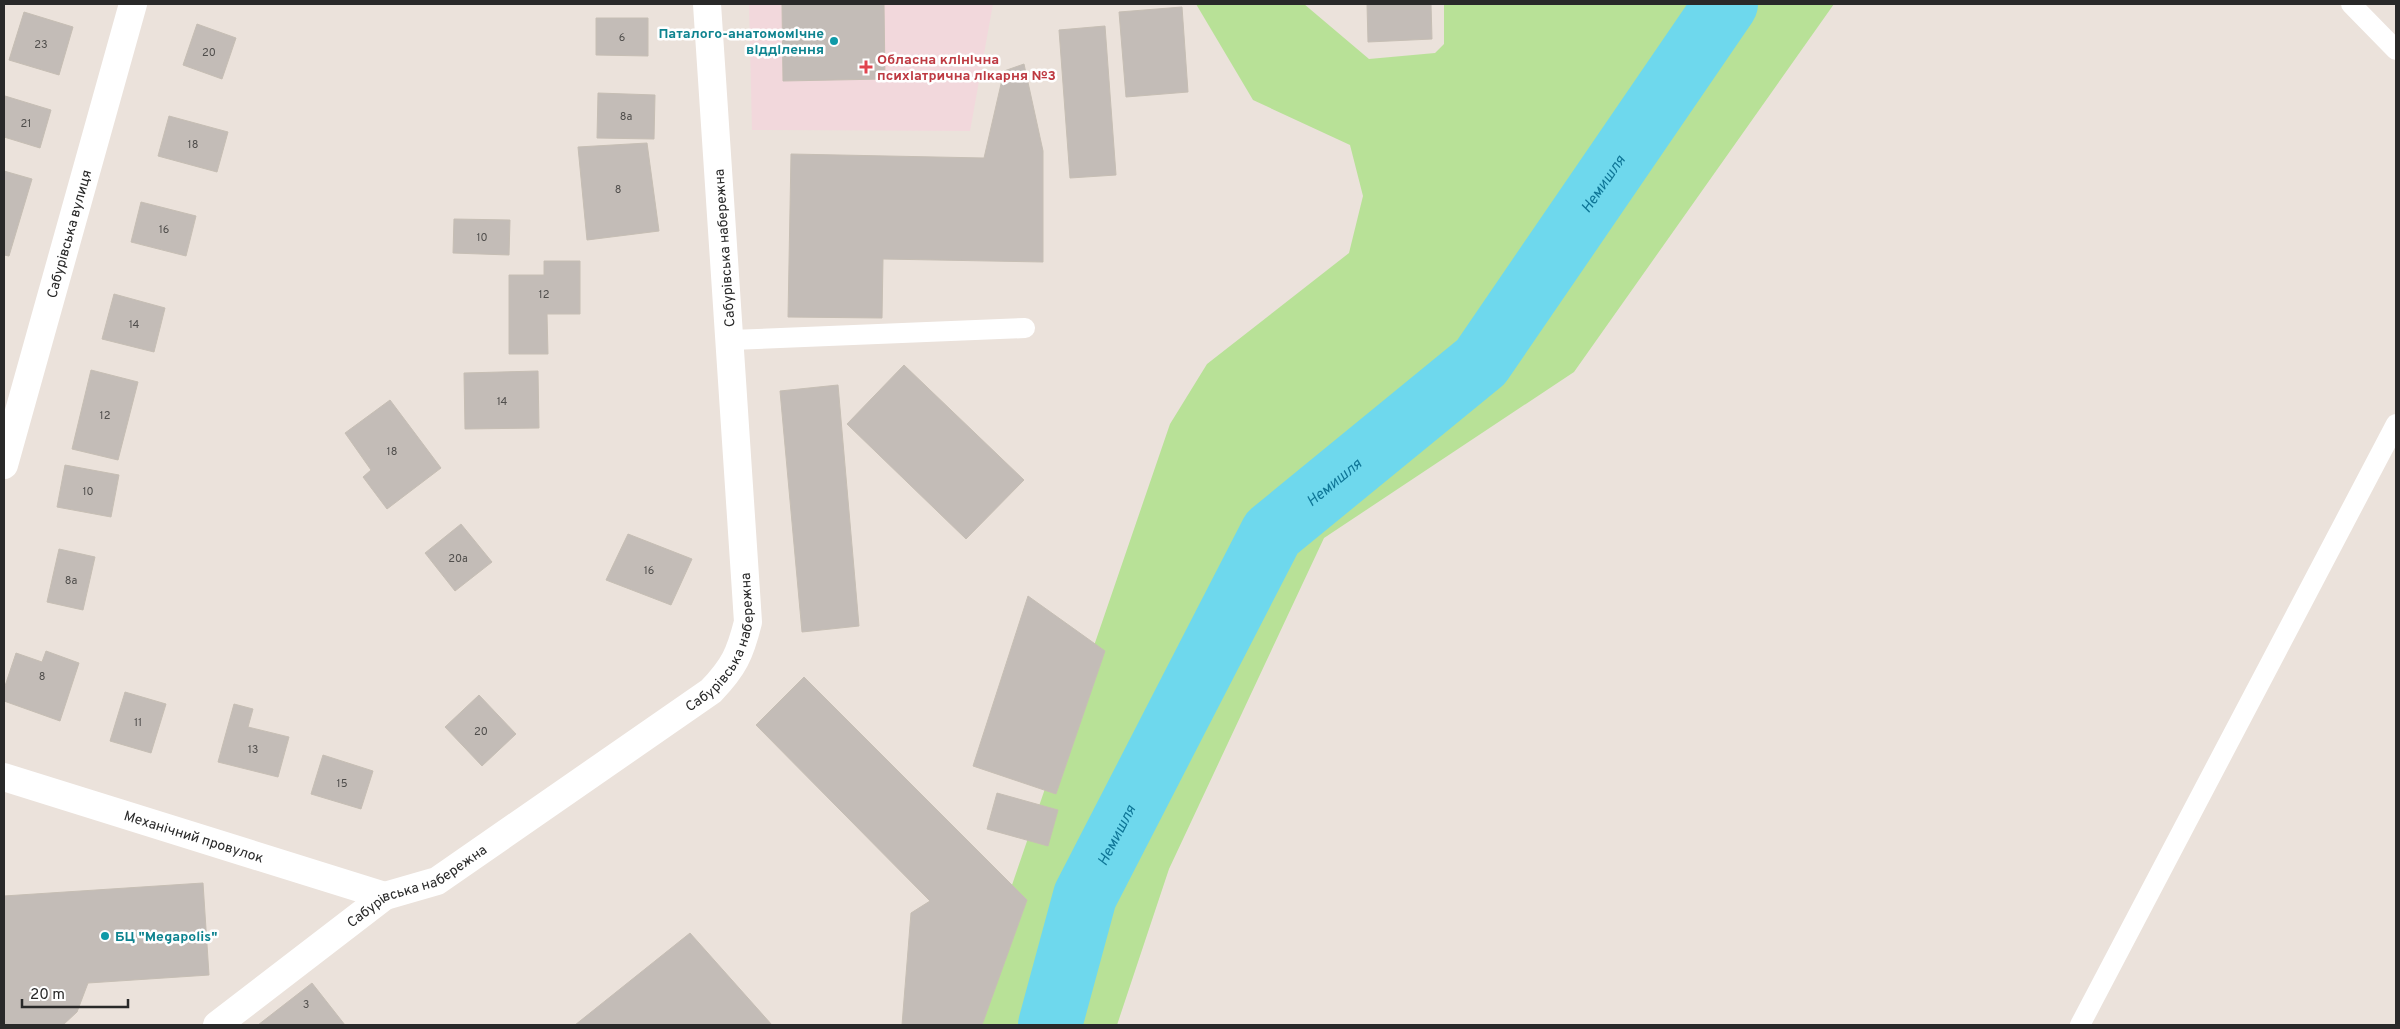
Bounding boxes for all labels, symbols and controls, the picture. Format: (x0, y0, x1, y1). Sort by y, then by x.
place label: Паталого-анатомомічне відділення (658, 26, 824, 59)
house number: 6 (619, 31, 625, 45)
marker: Паталого-анатомомічне відділення (828, 35, 840, 47)
house number: 23 (34, 38, 48, 52)
house number: 20 (202, 46, 216, 60)
place label: Обласна клінічна психіатрична лікарня №3 (877, 52, 1056, 85)
marker: Обласна клінічна психіатрична лікарня №3 (859, 60, 873, 74)
house number: 8а (620, 110, 633, 124)
house number: 21 (21, 117, 31, 131)
house number: 18 (188, 138, 198, 152)
water label: Немишля (1578, 152, 1631, 217)
street label: Сабурівська вулиця (44, 168, 96, 300)
street label: Сабурівська набережна (711, 168, 740, 328)
house number: 8 (615, 183, 621, 197)
house number: 16 (159, 223, 169, 237)
house number: 10 (476, 231, 488, 245)
house number: 12 (539, 288, 549, 302)
house number: 14 (129, 318, 140, 332)
house number: 14 (497, 395, 508, 409)
house number: 12 (100, 409, 110, 423)
house number: 18 (387, 445, 397, 459)
water label: Немишля (1303, 455, 1367, 512)
house number: 10 (82, 485, 94, 499)
house number: 20а (448, 552, 468, 566)
house number: 16 (644, 564, 654, 578)
street label: Сабурівська набережна (683, 572, 758, 716)
house number: 8а (65, 574, 78, 588)
house number: 8 (39, 670, 45, 684)
house number: 11 (134, 716, 142, 730)
house number: 20 (474, 725, 488, 739)
house number: 13 (248, 743, 258, 757)
house number: 15 (337, 777, 348, 791)
water label: Немишля (1094, 802, 1141, 870)
street label: Механічний провулок (122, 808, 265, 868)
street label: Сабурівська набережна (344, 842, 491, 932)
place label: БЦ "Megapolis" (115, 929, 217, 946)
marker: БЦ "Megapolis" (99, 930, 111, 942)
scale bar (22, 976, 129, 1008)
text: 20 m (30, 986, 65, 1005)
house number: 3 (303, 998, 309, 1012)

